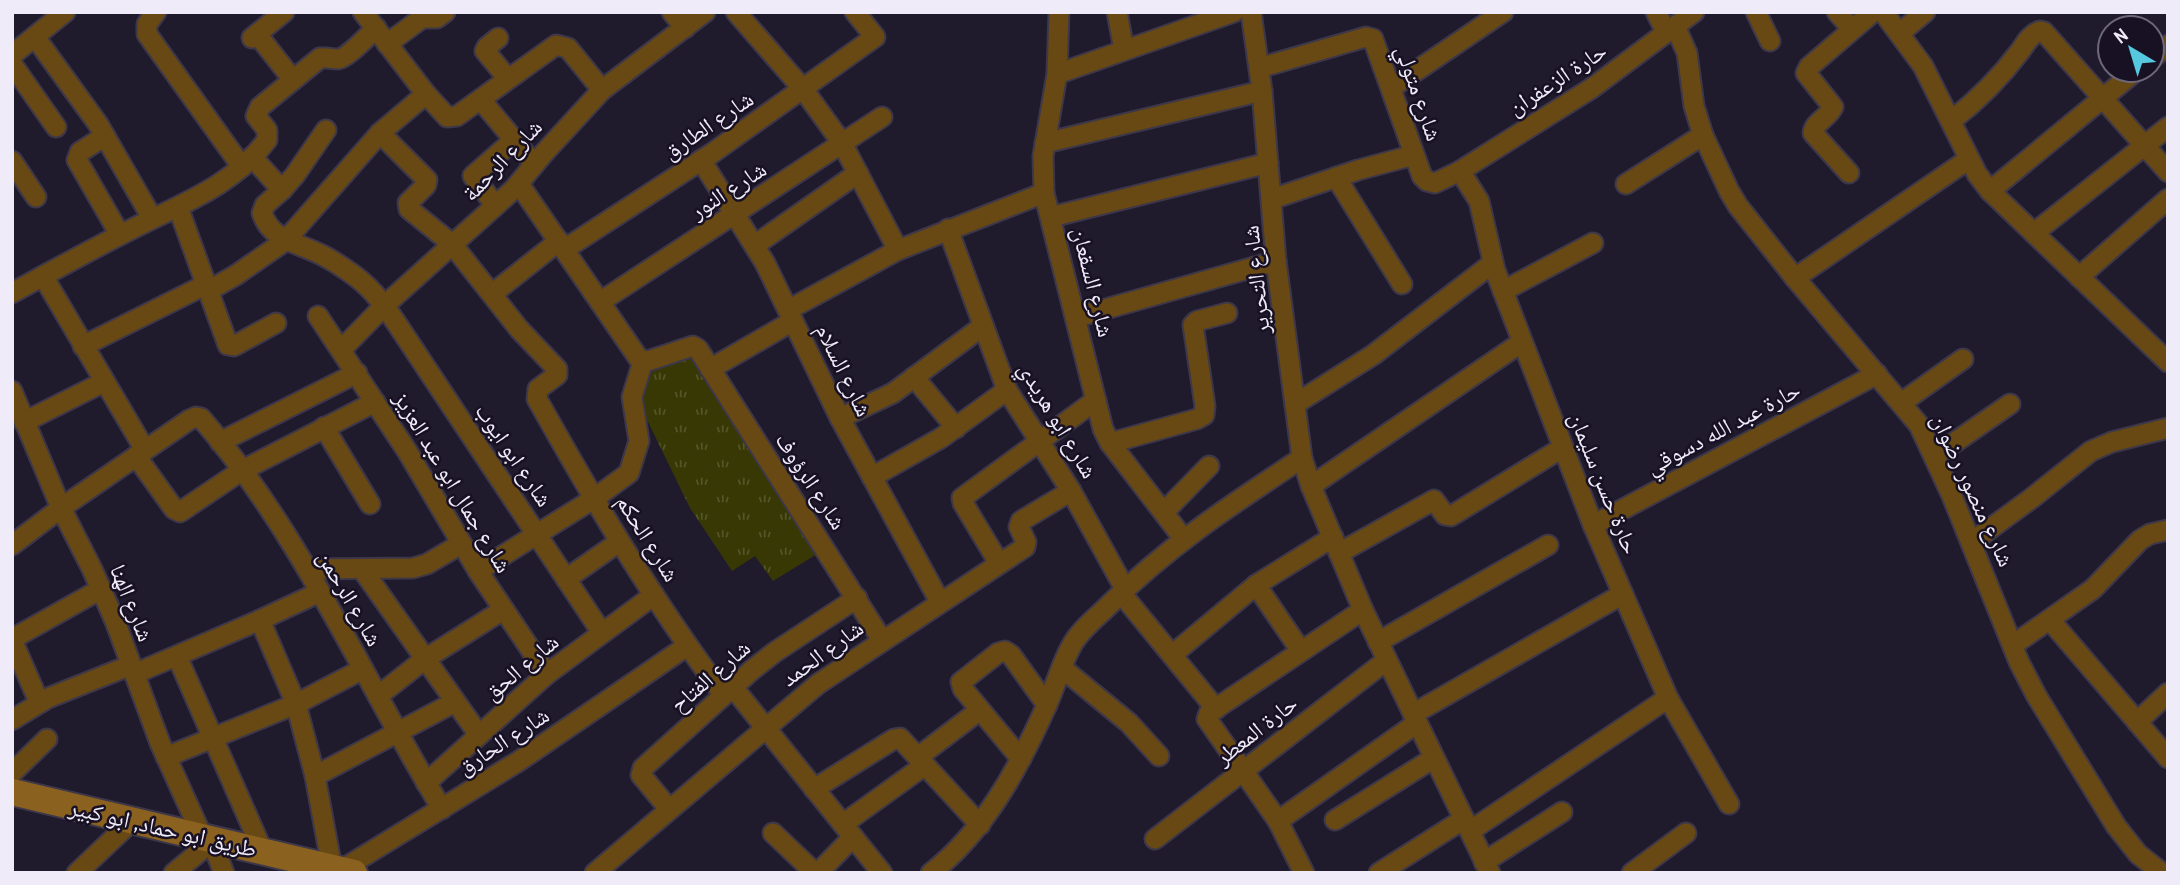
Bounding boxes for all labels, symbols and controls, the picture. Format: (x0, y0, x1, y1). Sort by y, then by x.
north arrow (2096, 14, 2166, 84)
text: N (2108, 22, 2133, 49)
street label: حارة الزعفران (1501, 35, 1612, 122)
street label: شارع متولي (1385, 41, 1450, 146)
street label: شارع الطارق (656, 83, 759, 166)
street label: شارع الرحمة (455, 112, 549, 208)
street label: شارع النور (683, 153, 772, 226)
street label: شارع السقعان (1065, 224, 1122, 340)
street label: شارع التحرير (1234, 224, 1277, 337)
street label: شارع السلام (808, 318, 880, 422)
street label: شارع ابو هريدي (1008, 356, 1105, 486)
street label: حارة عبد الله دسوقي (1640, 374, 1807, 485)
street label: شارع جمال ابو عبد العزيز (386, 384, 520, 578)
street label: شارع ابو ايوب (468, 397, 560, 513)
street label: حارة حسن سليمان (1562, 407, 1647, 558)
street label: شارع منصور رضوان (1924, 408, 2022, 571)
street label: شارع الرؤوف (769, 426, 854, 535)
street label: شارع الحكم (609, 488, 687, 588)
street label: شارع الرحمن (310, 544, 390, 651)
street label: شارع الهنا (103, 560, 162, 646)
street label: شارع الحمد (774, 612, 869, 693)
street label: شارع الحق (476, 626, 565, 707)
street label: شارع الفتاح (663, 632, 756, 719)
street label: حارة المعطر (1207, 688, 1303, 772)
street label: شارع الحارق (451, 699, 555, 782)
street label: طريق ابو حماد, ابو كبير (65, 791, 260, 864)

